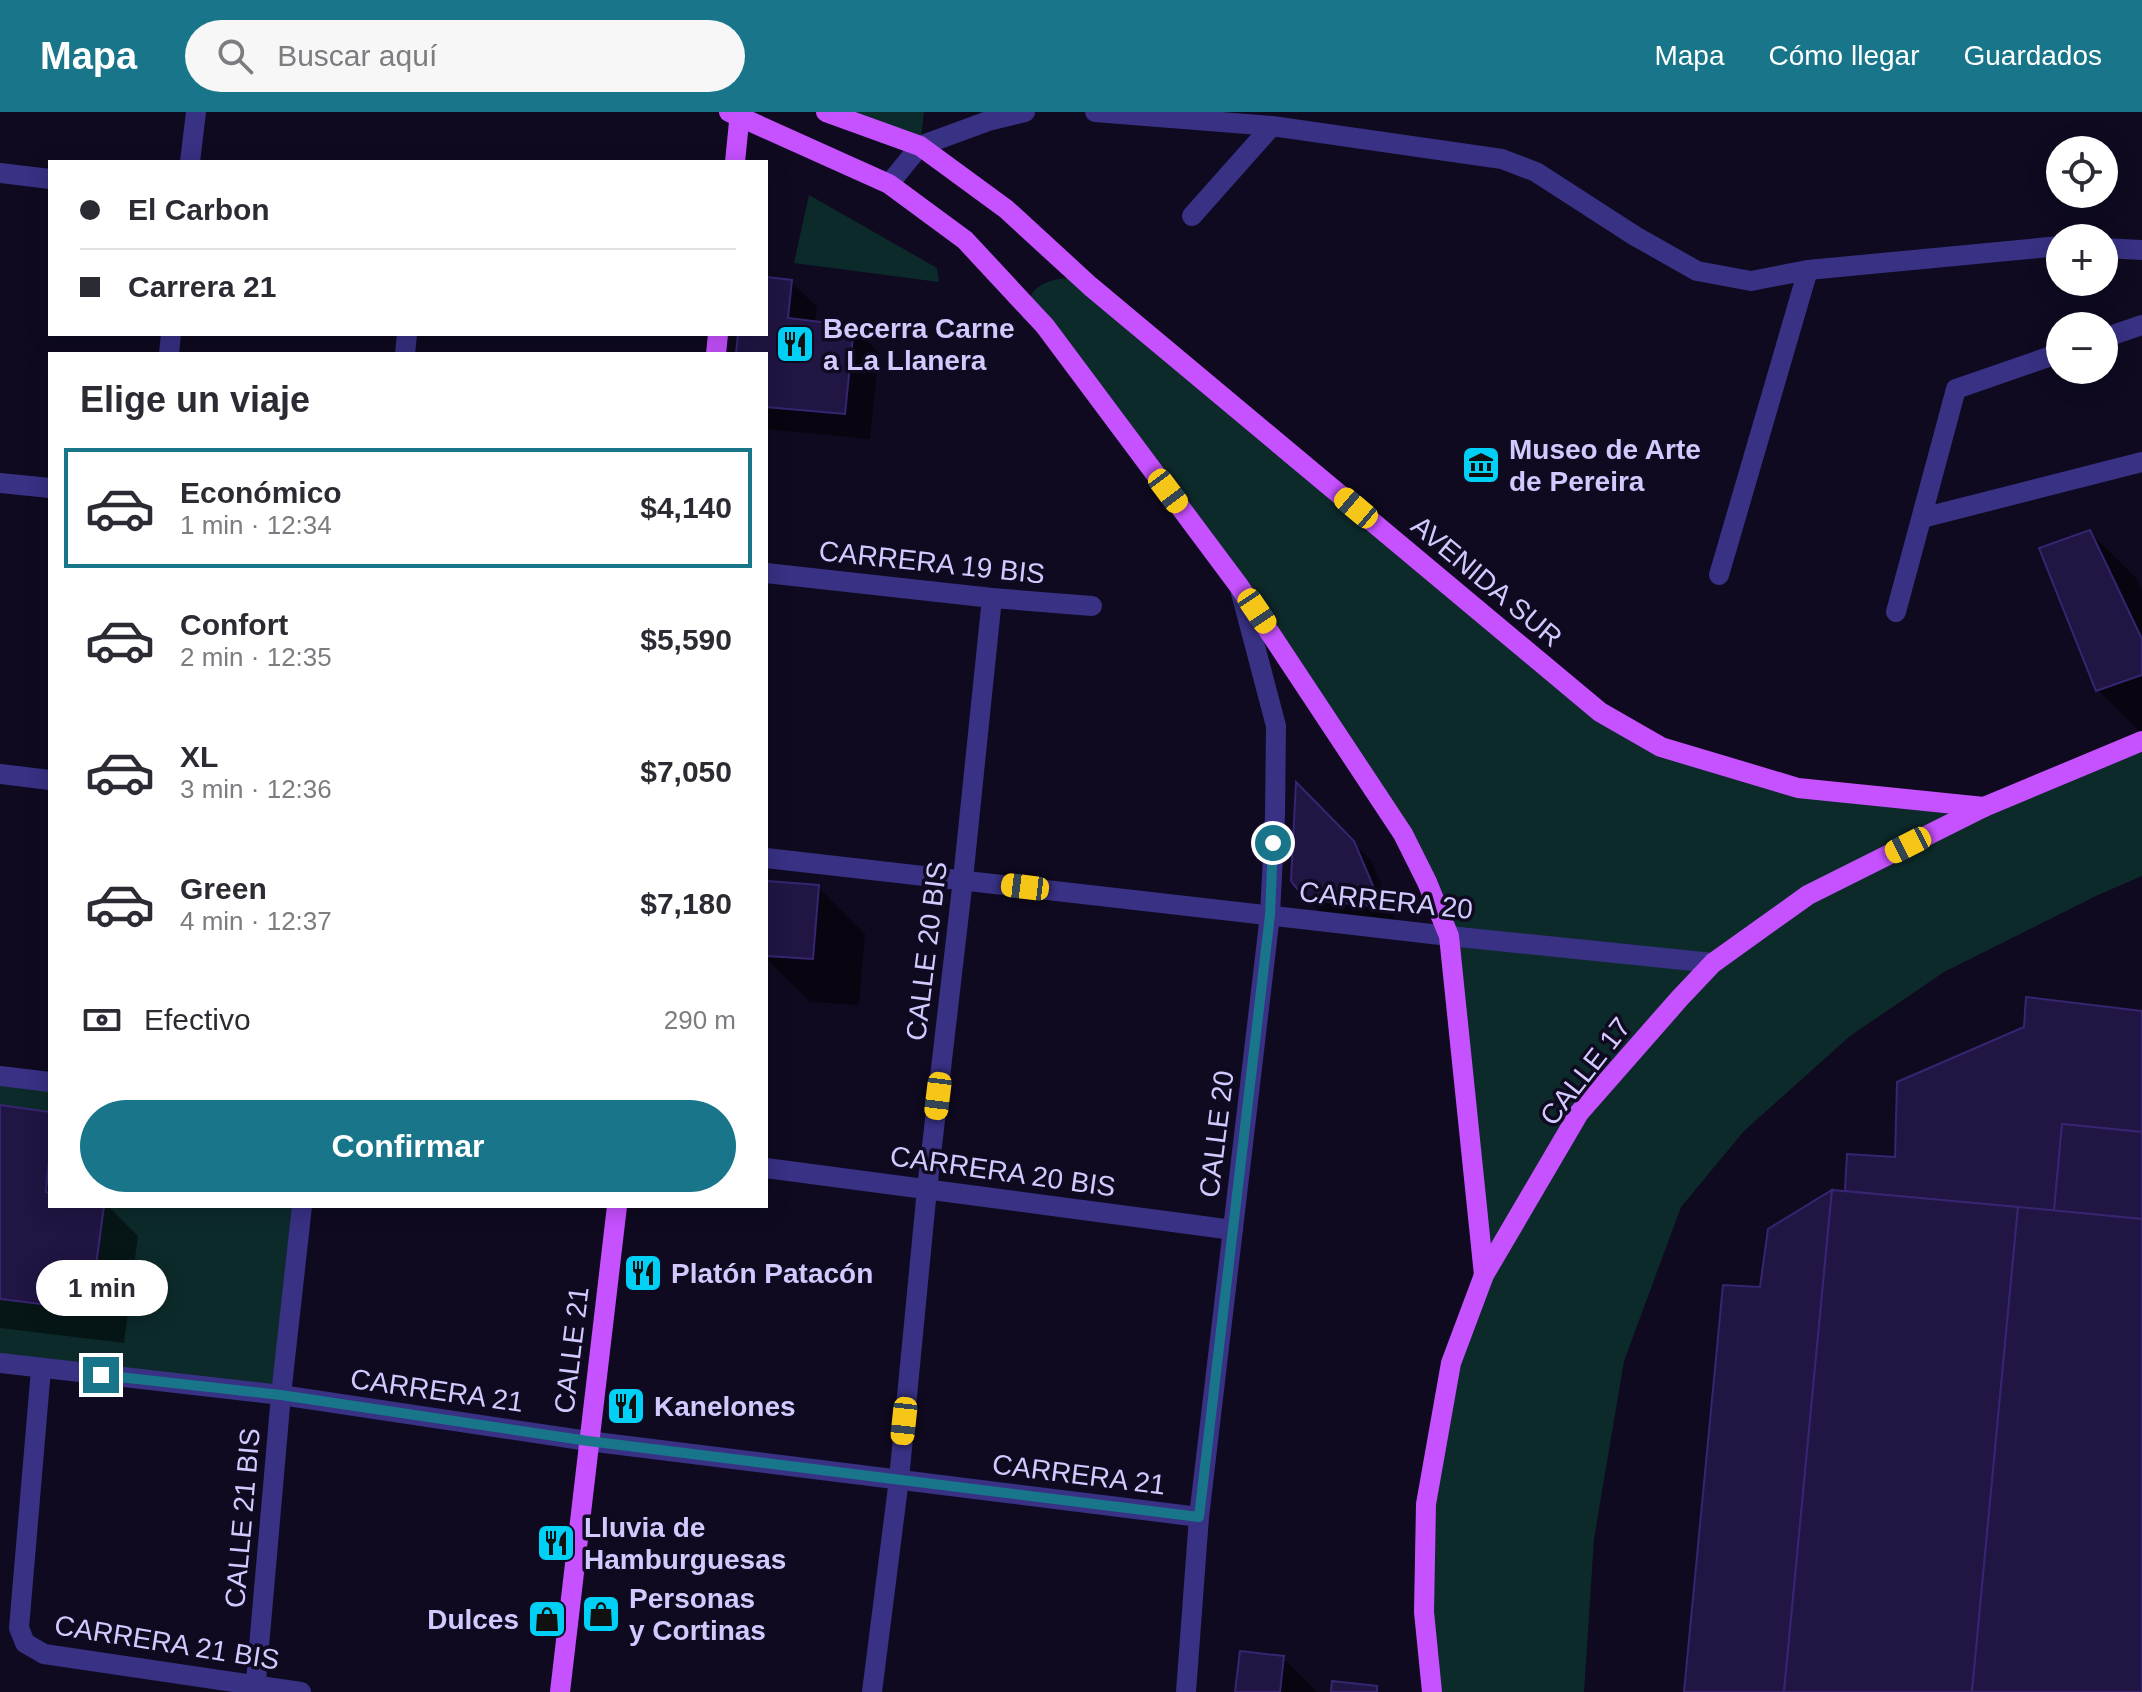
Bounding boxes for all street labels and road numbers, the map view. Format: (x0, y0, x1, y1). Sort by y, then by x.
street label: AVENIDA SUR (1405, 510, 1568, 653)
street label: CARRERA 19 BIS (817, 535, 1047, 590)
street label: CALLE 20 BIS (900, 860, 953, 1043)
street label: CARRERA 20 (1298, 876, 1474, 925)
street label: CALLE 17 (1534, 1011, 1637, 1131)
street label: CALLE 20 (1193, 1069, 1240, 1199)
street label: CARRERA 20 BIS (888, 1140, 1118, 1203)
street label: CALLE 21 (548, 1285, 595, 1415)
street label: CARRERA 21 (348, 1363, 525, 1418)
street label: CALLE 21 BIS (219, 1427, 266, 1609)
street label: CARRERA 21 (991, 1448, 1167, 1501)
street label: CARRERA 21 BIS (52, 1609, 282, 1676)

